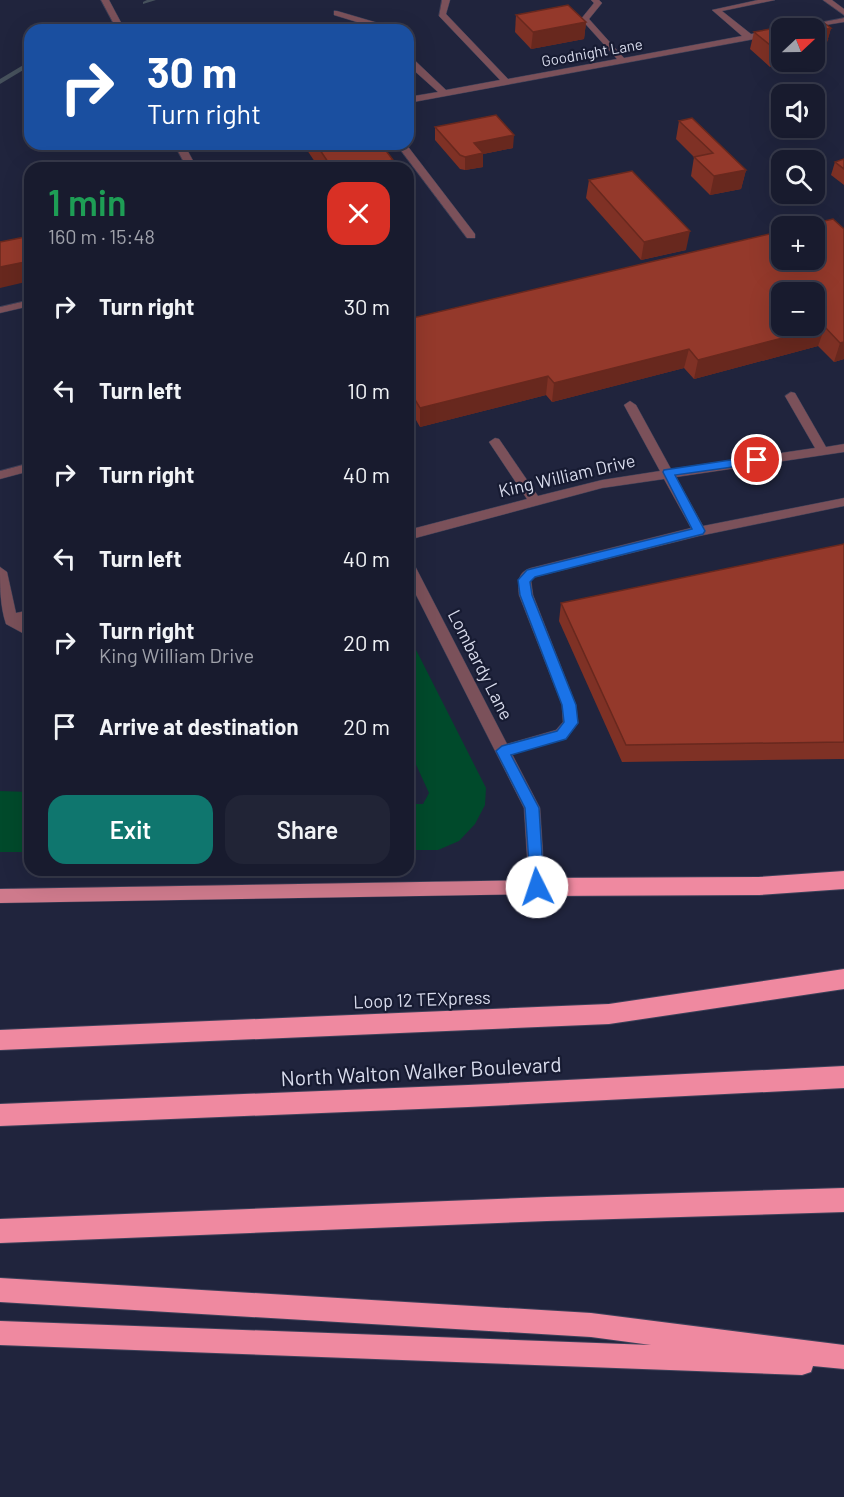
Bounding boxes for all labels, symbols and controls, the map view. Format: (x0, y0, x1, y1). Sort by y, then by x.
north arrow (771, 18, 825, 72)
map controls (771, 18, 825, 336)
street label: Goodnight Lane (540, 34, 644, 70)
text: 30 m (147, 46, 237, 96)
icon: right (48, 48, 126, 126)
button: sound (771, 84, 825, 138)
text: Turn right (147, 97, 261, 129)
button: search (771, 150, 825, 204)
text: 1 min (48, 180, 127, 223)
button: close (327, 182, 390, 245)
button: + (771, 216, 825, 270)
text: 160 m · 15:48 (48, 224, 155, 248)
button: − (771, 282, 825, 336)
icon: right (48, 290, 81, 323)
text: Turn right (99, 293, 194, 319)
text: 30 m (344, 293, 390, 319)
icon: left (48, 374, 81, 407)
text: Turn left (99, 377, 182, 403)
text: 10 m (347, 377, 390, 403)
pin (731, 434, 782, 485)
icon: arrive (740, 443, 773, 476)
street label: King William Drive (496, 449, 637, 501)
icon: right (48, 458, 81, 491)
text: Turn right (99, 461, 194, 487)
text: 40 m (343, 461, 390, 487)
icon: left (48, 542, 81, 575)
text: Turn left (99, 545, 182, 571)
text: 40 m (343, 545, 390, 571)
street label: Lombardy Lane (444, 606, 518, 723)
text: Turn right (99, 617, 194, 643)
icon: right (48, 626, 81, 659)
text: 20 m (343, 629, 390, 655)
text: King William Drive (99, 643, 254, 667)
icon: arrive (48, 710, 81, 743)
text: Arrive at destination (99, 713, 298, 739)
text: 20 m (343, 713, 390, 739)
button: Exit (48, 795, 213, 864)
button: Share (225, 795, 390, 864)
position arrow (505, 855, 569, 919)
street label: Loop 12 TEXpress (353, 986, 491, 1012)
street label: North Walton Walker Boulevard (280, 1051, 562, 1090)

